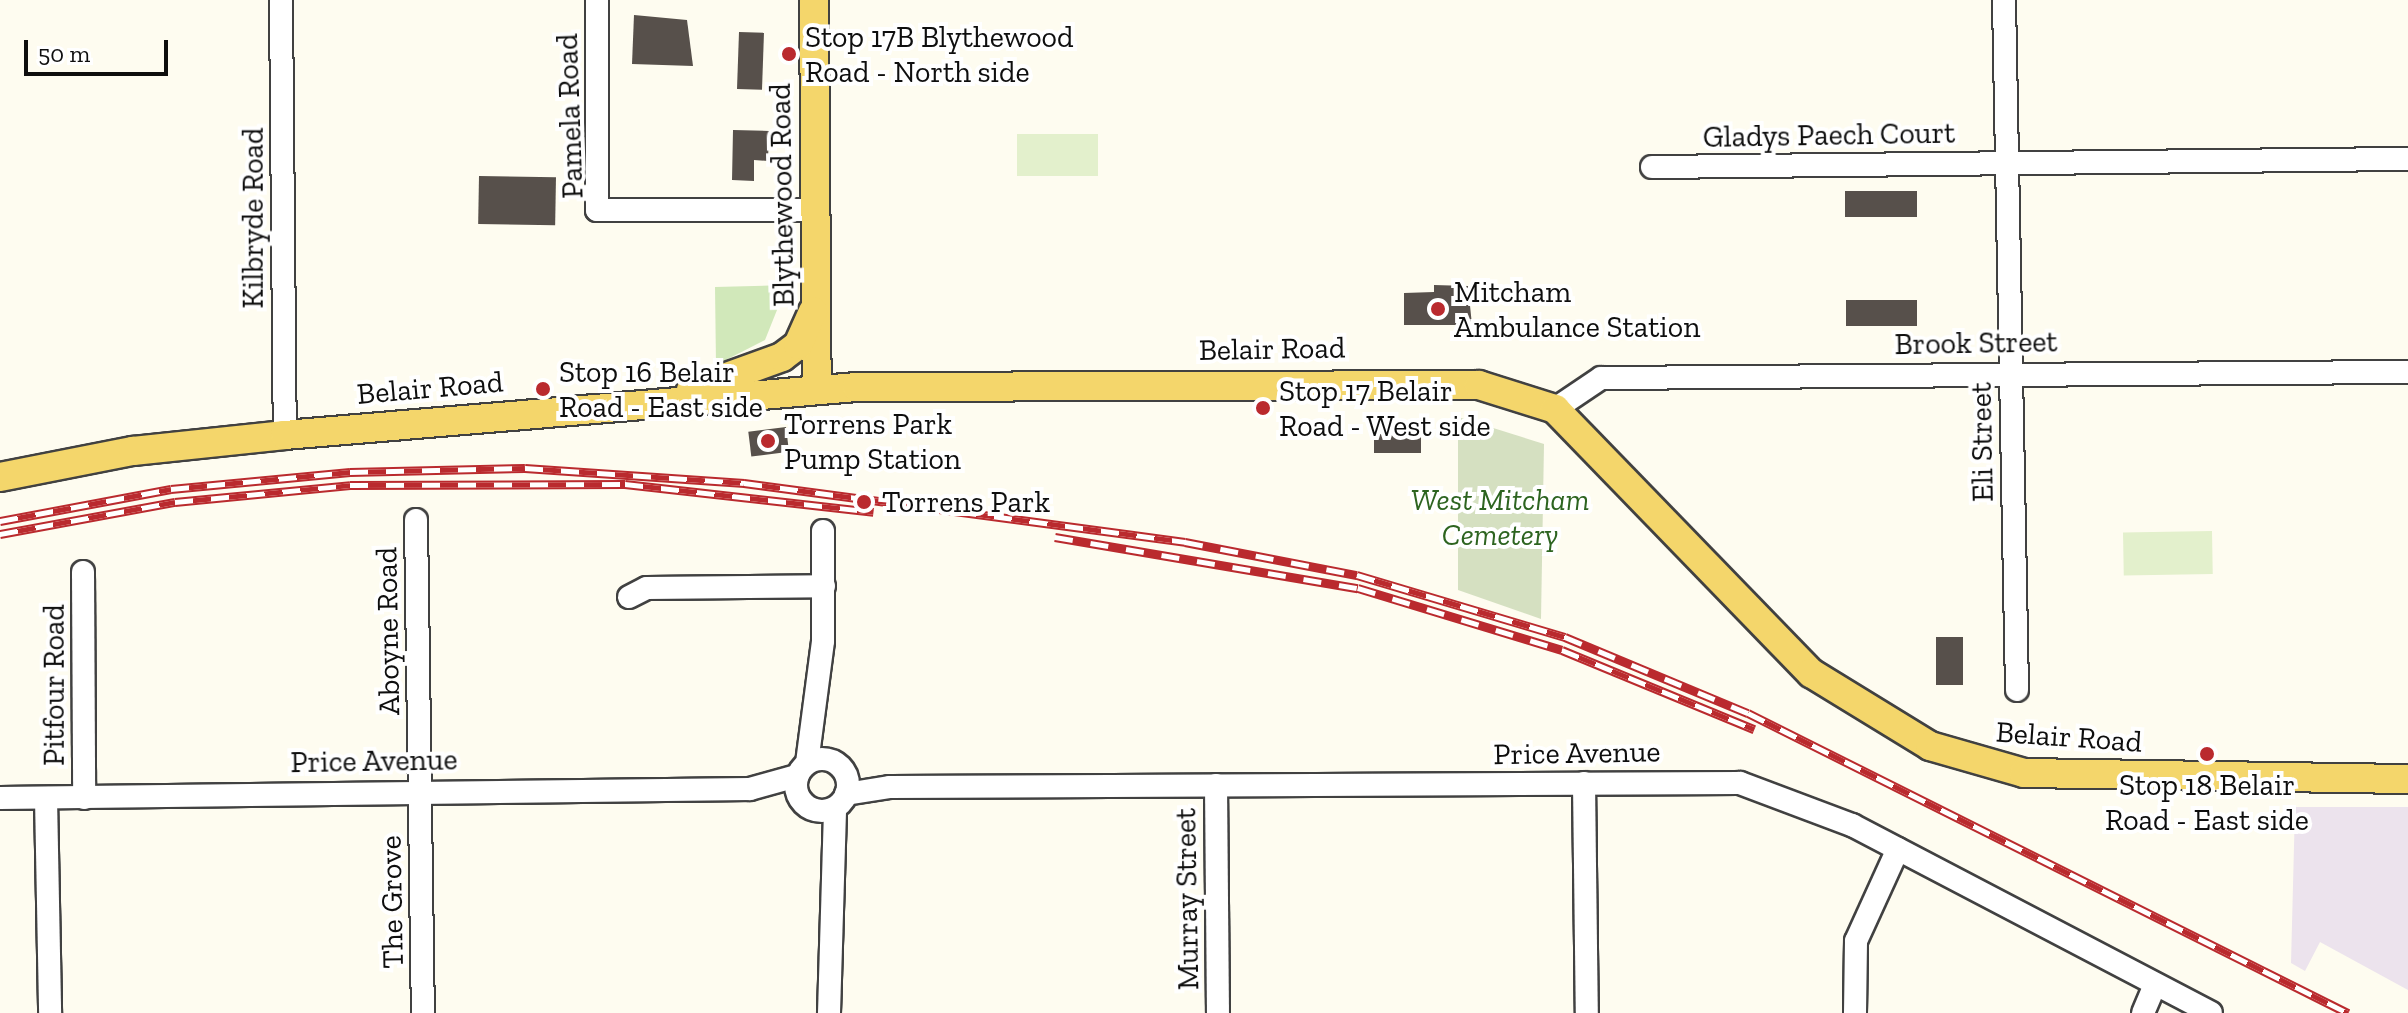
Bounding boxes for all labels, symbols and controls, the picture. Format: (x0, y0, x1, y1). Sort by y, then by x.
place label: Stop 17B Blythewood Road - North side (805, 19, 1073, 90)
scale bar (28, 24, 172, 74)
street label: Pamela Road (549, 33, 591, 199)
text: 50 m (38, 39, 90, 68)
marker: Stop 17B Blythewood Road - North side (780, 45, 798, 63)
street label: Blythewood Road (762, 83, 802, 307)
street label: Gladys Paech Court (1702, 115, 1956, 155)
street label: Kilbryde Road (235, 127, 271, 309)
place label: Mitcham Ambulance Station (1454, 274, 1700, 344)
marker: Mitcham Ambulance Station (1429, 300, 1447, 318)
street label: Brook Street (1894, 324, 2058, 362)
street label: Belair Road (1198, 330, 1346, 368)
place label: Stop 16 Belair Road - East side (559, 354, 763, 424)
street label: Belair Road (355, 364, 505, 412)
place label: Stop 17 Belair Road - West side (1279, 373, 1491, 444)
marker: Stop 16 Belair Road - East side (534, 380, 552, 398)
street label: Eli Street (1963, 382, 2001, 502)
marker: Stop 17 Belair Road - West side (1254, 399, 1272, 417)
place label: Torrens Park Pump Station (784, 406, 961, 476)
marker: Torrens Park Pump Station (759, 432, 777, 450)
park label: West Mitcham Cemetery (1411, 482, 1589, 552)
place label: Torrens Park (882, 484, 1050, 520)
marker: Torrens Park (853, 491, 875, 513)
street label: Aboyne Road (369, 547, 407, 715)
street label: Pitfour Road (36, 604, 72, 766)
street label: Belair Road (1994, 714, 2144, 760)
street label: Price Avenue (1493, 734, 1661, 772)
street label: Price Avenue (290, 742, 458, 780)
marker: Stop 18 Belair Road - East side (2198, 745, 2216, 763)
place label: Stop 18 Belair Road - East side (2105, 767, 2309, 838)
street label: Murray Street (1167, 807, 1207, 991)
street label: The Grove (373, 835, 411, 969)

